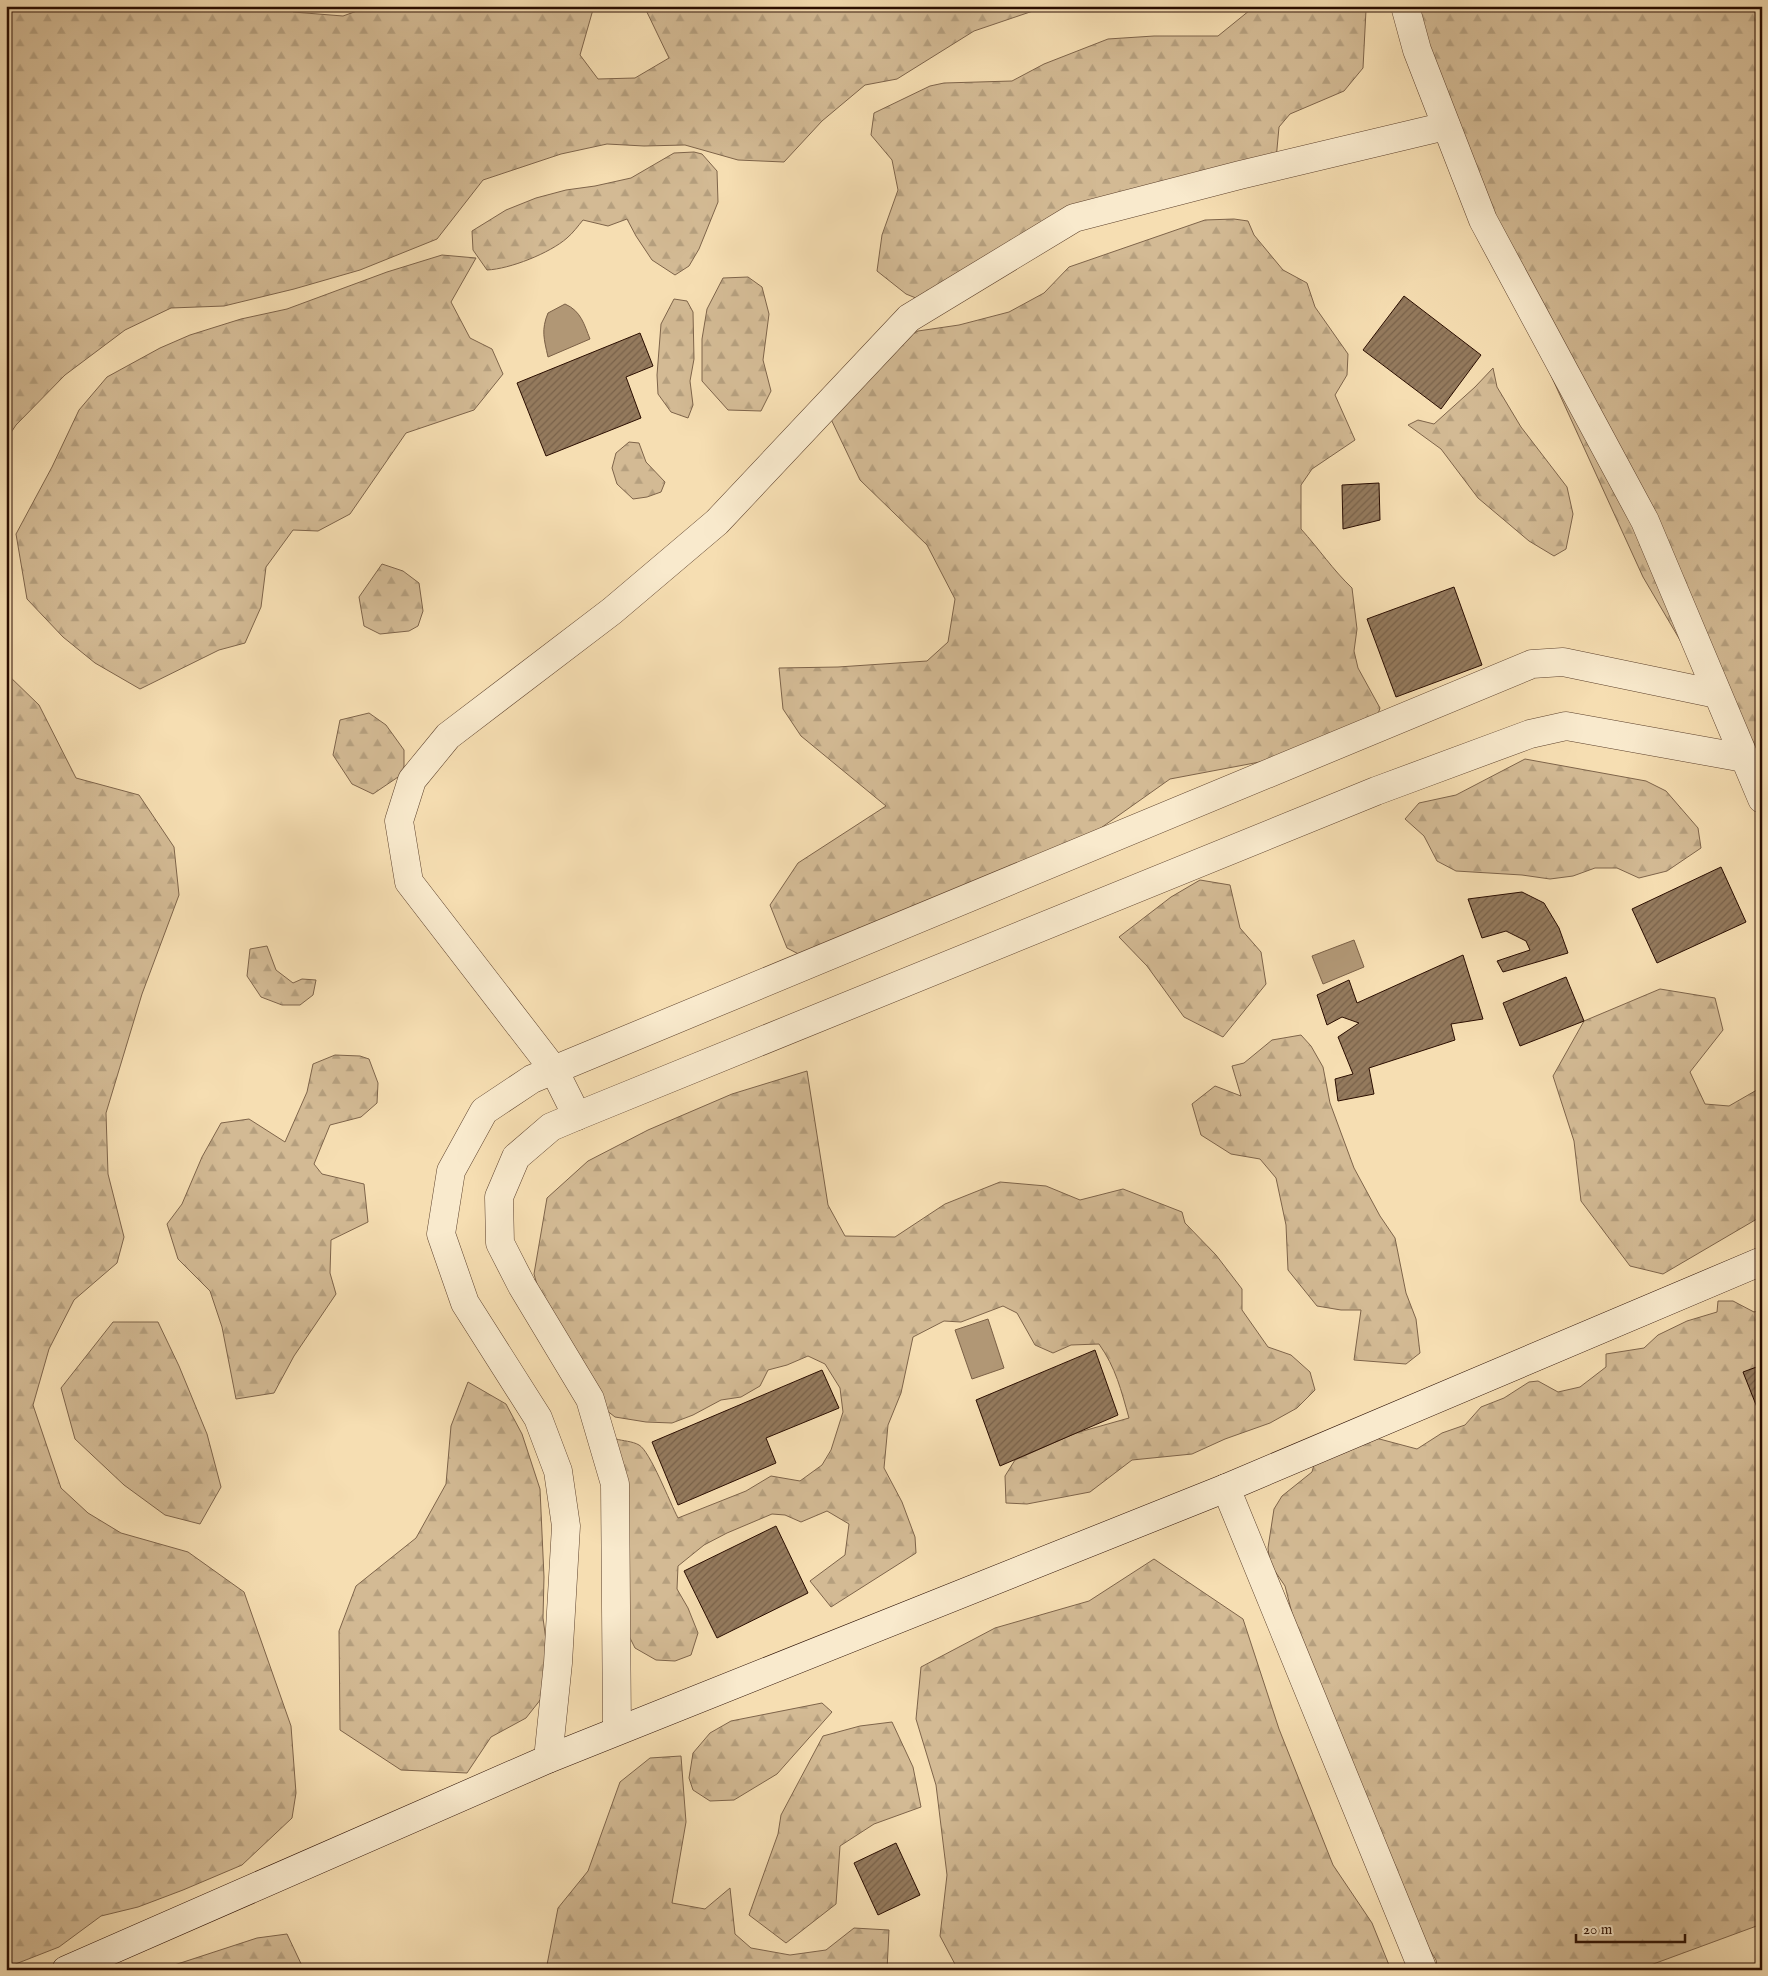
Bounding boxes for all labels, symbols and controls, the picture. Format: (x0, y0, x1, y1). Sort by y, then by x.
scale bar (1576, 1911, 1684, 1943)
text: 20 m (1583, 1920, 1613, 1939)

